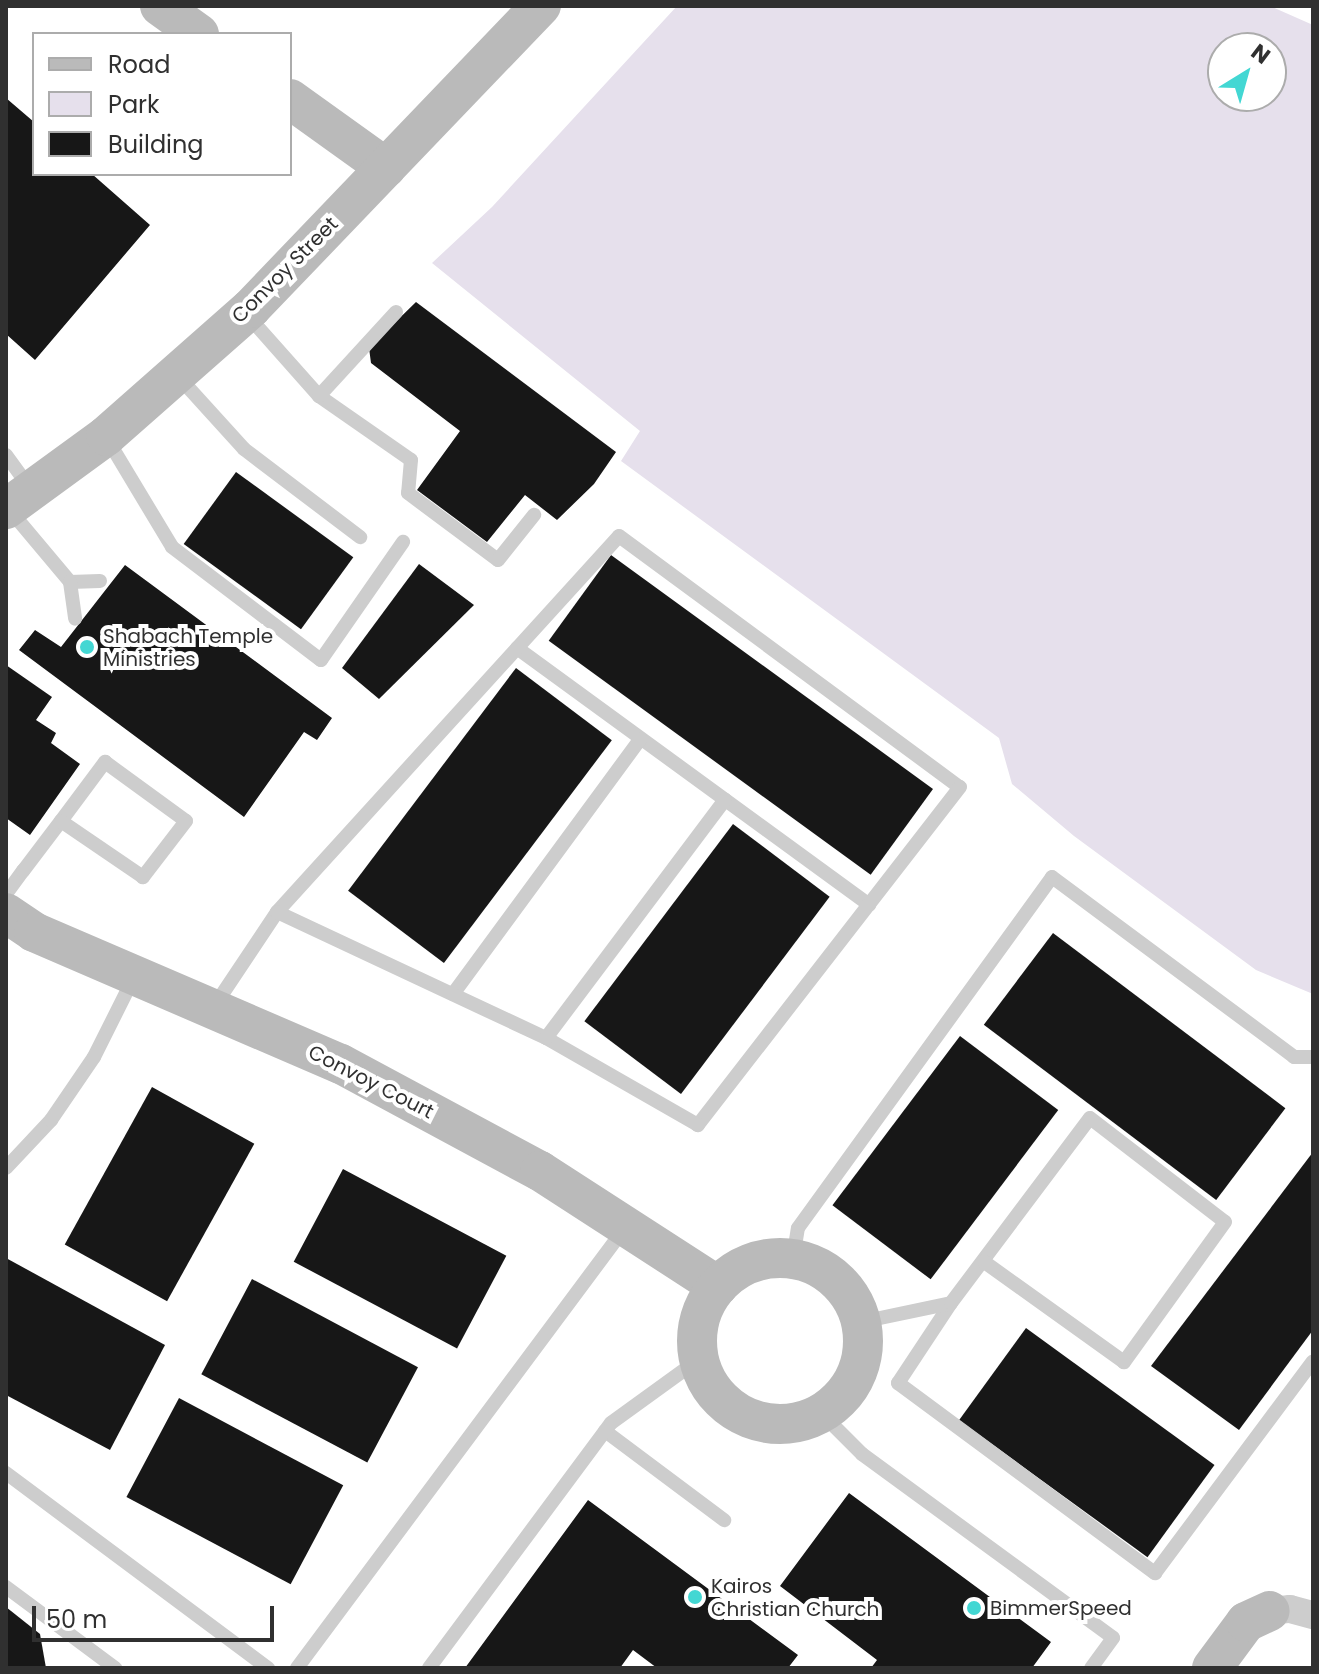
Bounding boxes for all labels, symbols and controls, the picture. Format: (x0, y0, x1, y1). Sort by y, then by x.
legend (32, 32, 292, 176)
north arrow (1207, 32, 1287, 112)
text: N (1245, 37, 1276, 71)
text: Road (108, 48, 170, 81)
text: Park (108, 88, 159, 121)
text: Building (108, 128, 204, 161)
street label: Convoy Street (227, 212, 343, 328)
place label: Shabach Temple Ministries (103, 624, 273, 671)
marker: Shabach Temple Ministries (78, 638, 96, 656)
street label: Convoy Court (304, 1040, 438, 1124)
place label: Kairos Christian Church (711, 1574, 879, 1621)
marker: Kairos Christian Church (686, 1588, 704, 1606)
scale bar (36, 1590, 278, 1640)
place label: BimmerSpeed (990, 1596, 1132, 1620)
marker: BimmerSpeed (965, 1599, 983, 1617)
text: 50 m (46, 1603, 107, 1636)

